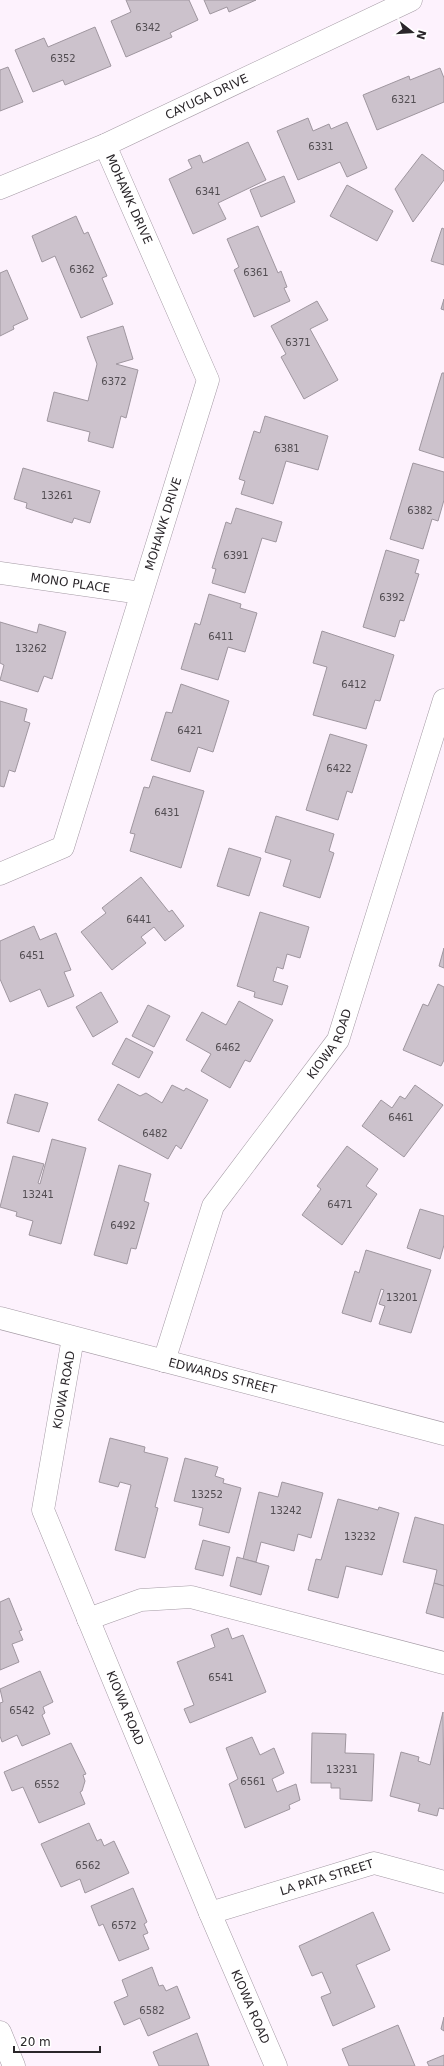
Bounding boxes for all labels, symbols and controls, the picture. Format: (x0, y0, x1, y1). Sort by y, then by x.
north arrow (392, 12, 432, 52)
house number: 6342 (135, 22, 161, 33)
text: N (414, 28, 429, 41)
house number: 6352 (50, 53, 76, 64)
street label: CAYUGA DRIVE (163, 71, 250, 122)
house number: 6321 (391, 94, 417, 105)
house number: 6331 (308, 141, 334, 152)
street label: MOHAWK DRIVE (103, 152, 155, 246)
house number: 6341 (195, 186, 221, 197)
house number: 6362 (69, 264, 95, 275)
house number: 6361 (243, 267, 269, 278)
house number: 6371 (285, 337, 311, 348)
house number: 6372 (101, 376, 127, 387)
house number: 6381 (274, 443, 300, 454)
street label: MOHAWK DRIVE (142, 475, 184, 572)
house number: 13261 (41, 490, 73, 501)
house number: 6382 (407, 505, 433, 516)
house number: 6391 (223, 550, 249, 561)
street label: MONO PLACE (30, 570, 111, 596)
house number: 6392 (379, 592, 405, 603)
house number: 6411 (208, 631, 234, 642)
house number: 13262 (15, 643, 47, 654)
house number: 6412 (341, 679, 367, 690)
house number: 6421 (177, 725, 203, 736)
house number: 6422 (326, 763, 352, 774)
house number: 6431 (154, 807, 180, 818)
house number: 6441 (126, 914, 152, 925)
house number: 6451 (19, 950, 45, 961)
street label: KIOWA ROAD (304, 1007, 354, 1082)
house number: 6462 (215, 1042, 241, 1053)
house number: 6461 (388, 1112, 414, 1123)
house number: 6482 (142, 1128, 168, 1139)
house number: 13241 (22, 1189, 54, 1200)
house number: 6471 (327, 1199, 353, 1210)
house number: 6492 (110, 1220, 136, 1231)
house number: 13201 (386, 1292, 418, 1303)
street label: KIOWA ROAD (50, 1350, 78, 1430)
street label: EDWARDS STREET (167, 1355, 279, 1397)
house number: 13252 (191, 1489, 223, 1500)
house number: 13242 (270, 1505, 302, 1516)
house number: 13232 (344, 1531, 376, 1542)
street label: KIOWA ROAD (103, 1669, 147, 1747)
house number: 6541 (208, 1672, 234, 1683)
house number: 6542 (9, 1705, 35, 1716)
house number: 13231 (326, 1764, 358, 1775)
house number: 6561 (240, 1776, 266, 1787)
house number: 6552 (34, 1779, 60, 1790)
street label: LA PATA STREET (278, 1856, 376, 1898)
house number: 6562 (75, 1860, 101, 1871)
house number: 6572 (111, 1920, 137, 1931)
street label: KIOWA ROAD (228, 1968, 273, 2046)
house number: 6582 (139, 2005, 165, 2016)
scale bar (14, 2028, 100, 2054)
text: 20 m (20, 2035, 51, 2049)

